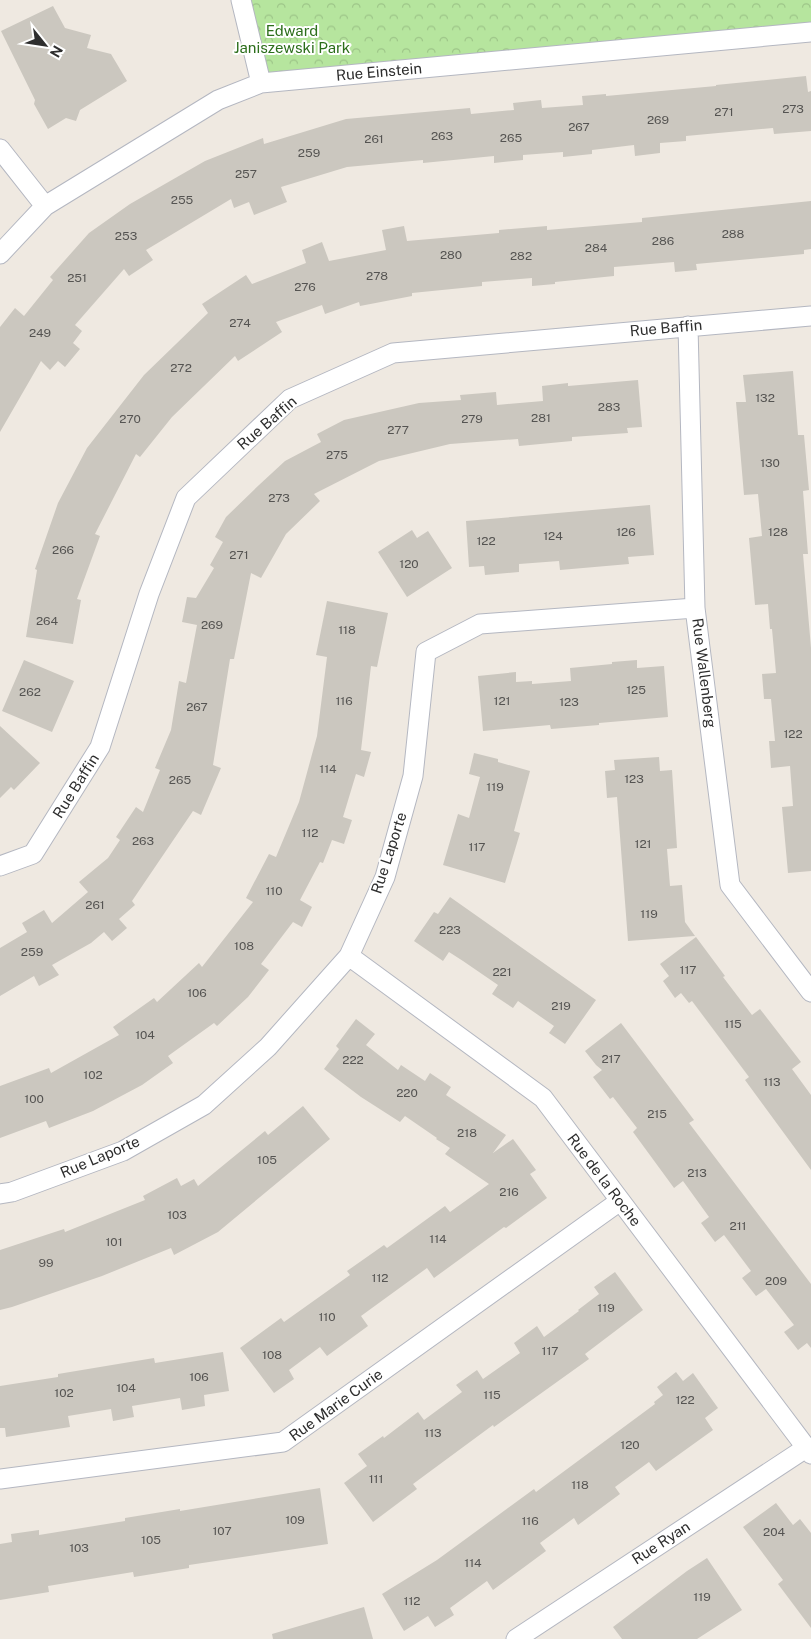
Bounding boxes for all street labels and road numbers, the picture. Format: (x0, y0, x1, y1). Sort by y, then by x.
street label: Rue Einstein (335, 59, 423, 84)
street label: Rue Baffin (629, 316, 703, 339)
street label: Rue Baffin (234, 392, 300, 453)
street label: Rue Wallenberg (689, 617, 720, 729)
street label: Rue Baffin (49, 750, 102, 821)
street label: Rue Laporte (367, 810, 410, 896)
street label: Rue de la Roche (564, 1130, 645, 1229)
street label: Rue Laporte (58, 1132, 142, 1181)
street label: Rue Marie Curie (286, 1365, 386, 1444)
street label: Rue Ryan (629, 1518, 693, 1568)

